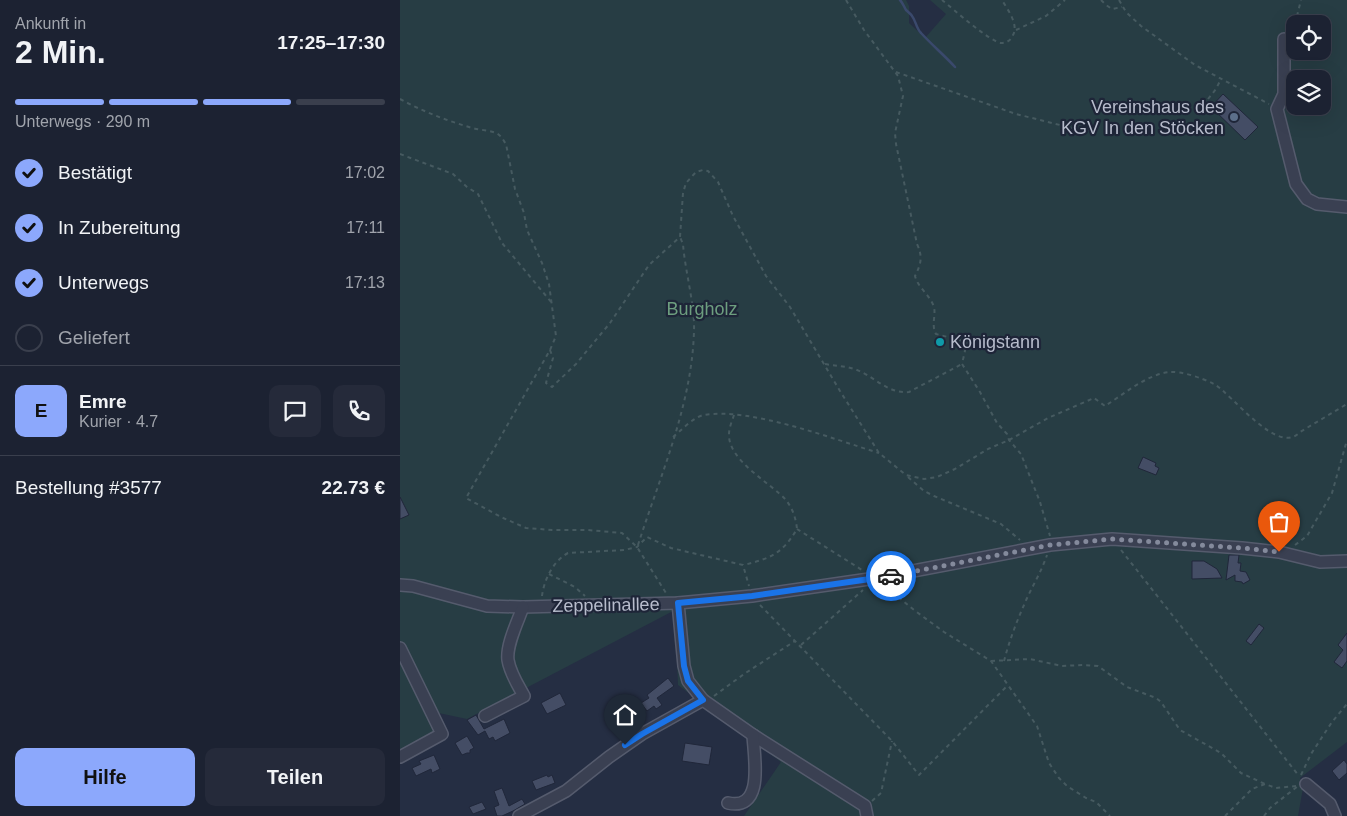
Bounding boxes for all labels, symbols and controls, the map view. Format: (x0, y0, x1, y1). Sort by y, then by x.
text: Ankunft in (15, 15, 86, 32)
map controls (1286, 15, 1331, 115)
button: locate (1286, 15, 1331, 60)
text: 17:25–17:30 (277, 32, 385, 53)
text: 2 Min. (15, 34, 106, 70)
button: layers (1286, 70, 1331, 115)
place label: Vereinshaus des KGV In den Stöcken (1061, 97, 1224, 138)
marker: Vereinshaus des KGV In den Stöcken (1228, 111, 1240, 123)
text: Unterwegs · 290 m (15, 113, 150, 130)
icon: check (15, 159, 43, 187)
text: Bestätigt (58, 162, 132, 183)
text: 17:02 (345, 164, 385, 181)
icon: check (15, 214, 43, 242)
text: In Zubereitung (58, 217, 181, 238)
text: 17:11 (346, 219, 385, 236)
icon: check (15, 269, 43, 297)
text: Unterwegs (58, 272, 149, 293)
text: 17:13 (345, 274, 385, 291)
park label: Burgholz (666, 299, 738, 319)
text: Geliefert (58, 327, 130, 348)
place label: Königstann (950, 332, 1040, 352)
marker: Königstann (934, 336, 946, 348)
button: chat (269, 385, 321, 437)
button: phone (333, 385, 385, 437)
text: Emre (79, 391, 127, 412)
text: E (35, 400, 47, 421)
text: Kurier · 4.7 (79, 413, 158, 430)
text: Bestellung #3577 (15, 477, 162, 498)
text: 22.73 € (322, 477, 385, 498)
pin (1258, 501, 1300, 552)
icon: bag (1265, 508, 1293, 536)
courier (866, 551, 916, 601)
icon: car (877, 562, 905, 590)
street label: Zeppelinallee (552, 594, 660, 616)
pin (604, 694, 646, 745)
icon: home (611, 701, 639, 729)
button: Hilfe (15, 748, 195, 806)
button: Teilen (205, 748, 385, 806)

